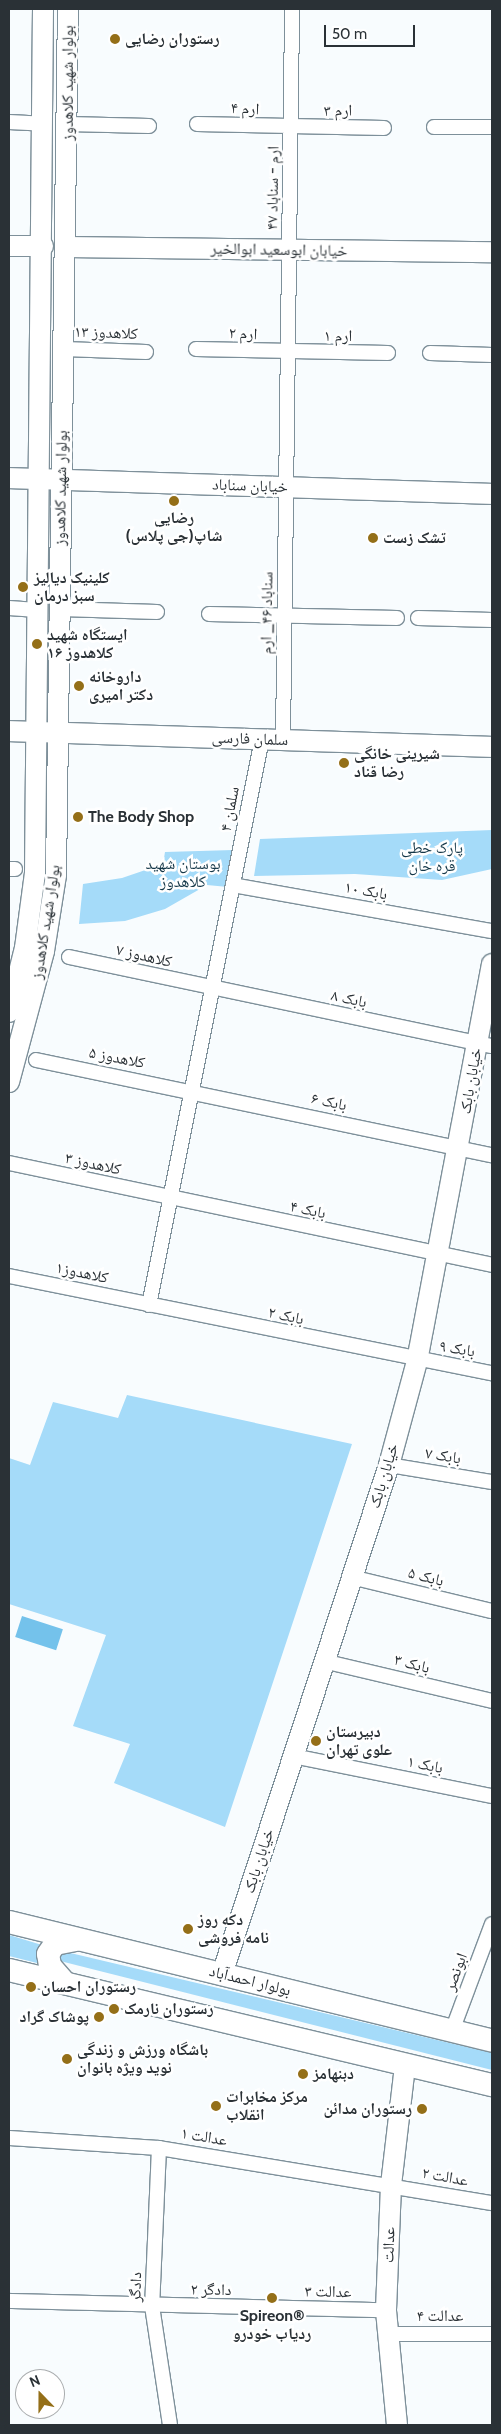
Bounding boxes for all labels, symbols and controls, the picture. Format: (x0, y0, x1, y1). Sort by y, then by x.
scale bar (326, 15, 417, 47)
street label: بولوار شهید کلاهدوز (58, 25, 78, 141)
text: 50 m (332, 25, 367, 43)
place label: رستوران رضایی (125, 29, 220, 49)
marker: رستوران رضایی (109, 33, 121, 45)
street label: ارم ۴ (230, 99, 260, 119)
street label: ارم ۳ (324, 101, 352, 121)
street label: ارم - سناباد ۴۷ (263, 146, 283, 230)
street label: خیابان ابوسعید ابوالخیر (210, 239, 348, 261)
street label: کلاهدوز ۱۳ (74, 322, 138, 344)
street label: ارم ۲ (228, 324, 258, 344)
street label: ارم ۱ (324, 326, 352, 346)
street label: بولوار شهید کلاهدوز (50, 430, 72, 546)
street label: خیابان سناباد (212, 475, 288, 497)
marker: رضایی شاپ(جی پلاس) (168, 495, 180, 507)
place label: رضایی شاپ(جی پلاس) (126, 508, 222, 546)
place label: تشک زست (383, 528, 446, 548)
marker: تشک زست (367, 532, 379, 544)
place label: کلینیک دیالیز سبز درمان (34, 568, 110, 606)
street label: سناباد ۴۶_ ارم (257, 571, 277, 655)
marker: کلینیک دیالیز سبز درمان (16, 580, 30, 594)
place label: ایستگاه شهید کلاهدوز ۱۶ (47, 625, 127, 663)
marker: ایستگاه شهید کلاهدوز ۱۶ (31, 638, 43, 650)
place label: داروخانه دکتر امیرى (89, 667, 153, 705)
marker: داروخانه دکتر امیرى (73, 680, 85, 692)
street label: سلمان فارسی (211, 728, 289, 750)
place label: شیرینی خانگی رضا قناد (354, 744, 440, 782)
marker: شیرینی خانگی رضا قناد (338, 757, 350, 769)
street label: سلمان ۴ (216, 785, 244, 833)
place label: The Body Shop (88, 807, 194, 827)
marker: The Body Shop (72, 811, 84, 823)
park label: پارک خطی قره خان (401, 838, 463, 876)
park label: بوستان شهید کلاهدوز (145, 854, 221, 892)
street label: بولوار شهید کلاهدوز (27, 863, 65, 981)
street label: بابک ۱۰ (343, 878, 389, 904)
street label: کلاهدوز ۷ (114, 940, 174, 972)
street label: بابک ۸ (329, 986, 369, 1012)
street label: کلاهدوز ۵ (87, 1043, 147, 1073)
street label: خیابان بابک (456, 1047, 486, 1115)
street label: بابک ۶ (309, 1089, 349, 1115)
street label: کلاهدوز ۳ (63, 1149, 123, 1179)
street label: بابک ۴ (288, 1197, 328, 1223)
street label: کلاهدوز۱ (54, 1258, 110, 1288)
street label: بابک ۲ (266, 1303, 306, 1329)
street label: بابک ۹ (438, 1337, 476, 1361)
street label: خیابان بابک (365, 1441, 403, 1511)
street label: بابک ۷ (424, 1444, 462, 1468)
street label: بابک ۵ (406, 1563, 446, 1591)
street label: بابک ۳ (392, 1650, 432, 1678)
place label: دبیرستان علوی تهران (326, 1722, 392, 1760)
marker: دبیرستان علوی تهران (310, 1735, 322, 1747)
street label: بابک ۱ (405, 1752, 445, 1778)
street label: خیابان بابک (240, 1826, 278, 1896)
place label: دکه روز نامه فروشی (198, 1910, 269, 1948)
marker: دکه روز نامه فروشی (182, 1923, 194, 1935)
street label: ابونصر (440, 1950, 472, 1994)
street label: بولوار احمدآباد (207, 1962, 293, 2000)
place label: رستوران احسان (41, 1977, 136, 1997)
marker: رستوران احسان (25, 1981, 37, 1993)
place label: رستوران نارمک (124, 1999, 214, 2019)
marker: رستوران نارمک (108, 2003, 120, 2015)
place label: پوشاک گراد (20, 2007, 89, 2027)
marker: پوشاک گراد (93, 2011, 105, 2023)
place label: باشگاه ورزش و زندگی نوید ویژه بانوان (77, 2040, 208, 2078)
marker: باشگاه ورزش و زندگی نوید ویژه بانوان (61, 2053, 73, 2065)
place label: دبنهامز (313, 2064, 354, 2084)
marker: دبنهامز (297, 2068, 309, 2080)
place label: مرکز مخابرات انقلاب (226, 2087, 308, 2125)
place label: رستوران مدائن (324, 2099, 412, 2119)
marker: مرکز مخابرات انقلاب (210, 2100, 222, 2112)
marker: رستوران مدائن (416, 2103, 428, 2115)
street label: عدالت ۱ (179, 2124, 229, 2150)
street label: عدالت ۲ (420, 2163, 470, 2191)
street label: عدالت (379, 2227, 399, 2263)
street label: دادگر (126, 2272, 146, 2302)
street label: دادگر ۲ (190, 2280, 232, 2300)
street label: عدالت ۳ (304, 2282, 352, 2302)
marker: Spireon® ردیاب خودرو (266, 2292, 278, 2304)
place label: Spireon® ردیاب خودرو (233, 2306, 311, 2344)
street label: عدالت ۴ (417, 2306, 463, 2326)
north arrow (15, 2369, 65, 2419)
text: N (27, 2371, 43, 2391)

